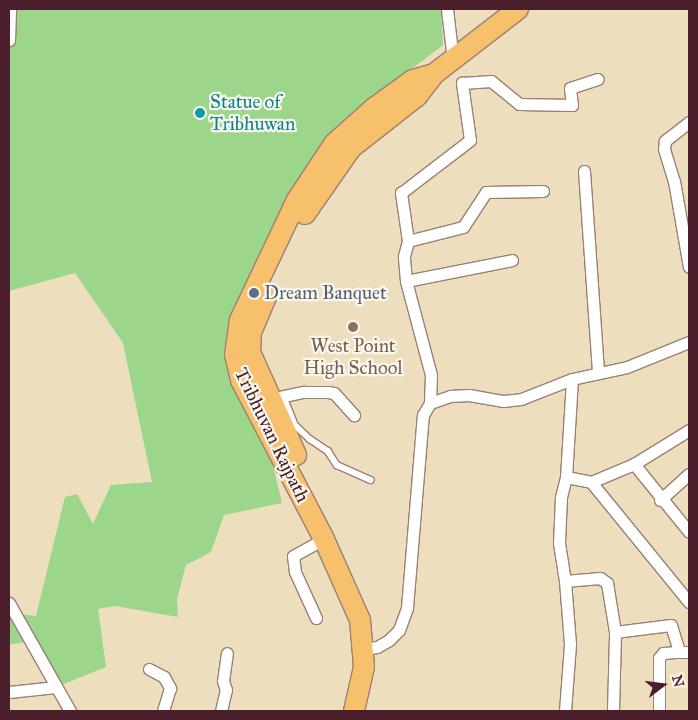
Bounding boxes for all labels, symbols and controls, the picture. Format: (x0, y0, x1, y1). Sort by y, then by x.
place label: Statue of Tribhuwan (210, 91, 295, 135)
marker: Statue of Tribhuwan (194, 107, 206, 119)
place label: Dream Banquet (264, 282, 387, 304)
marker: Dream Banquet (248, 287, 260, 299)
marker: West Point High School (347, 321, 359, 333)
place label: West Point High School (303, 335, 403, 379)
street label: Tribhuvan Rajpath (230, 364, 314, 506)
north arrow (638, 660, 688, 710)
text: N (668, 673, 688, 689)

